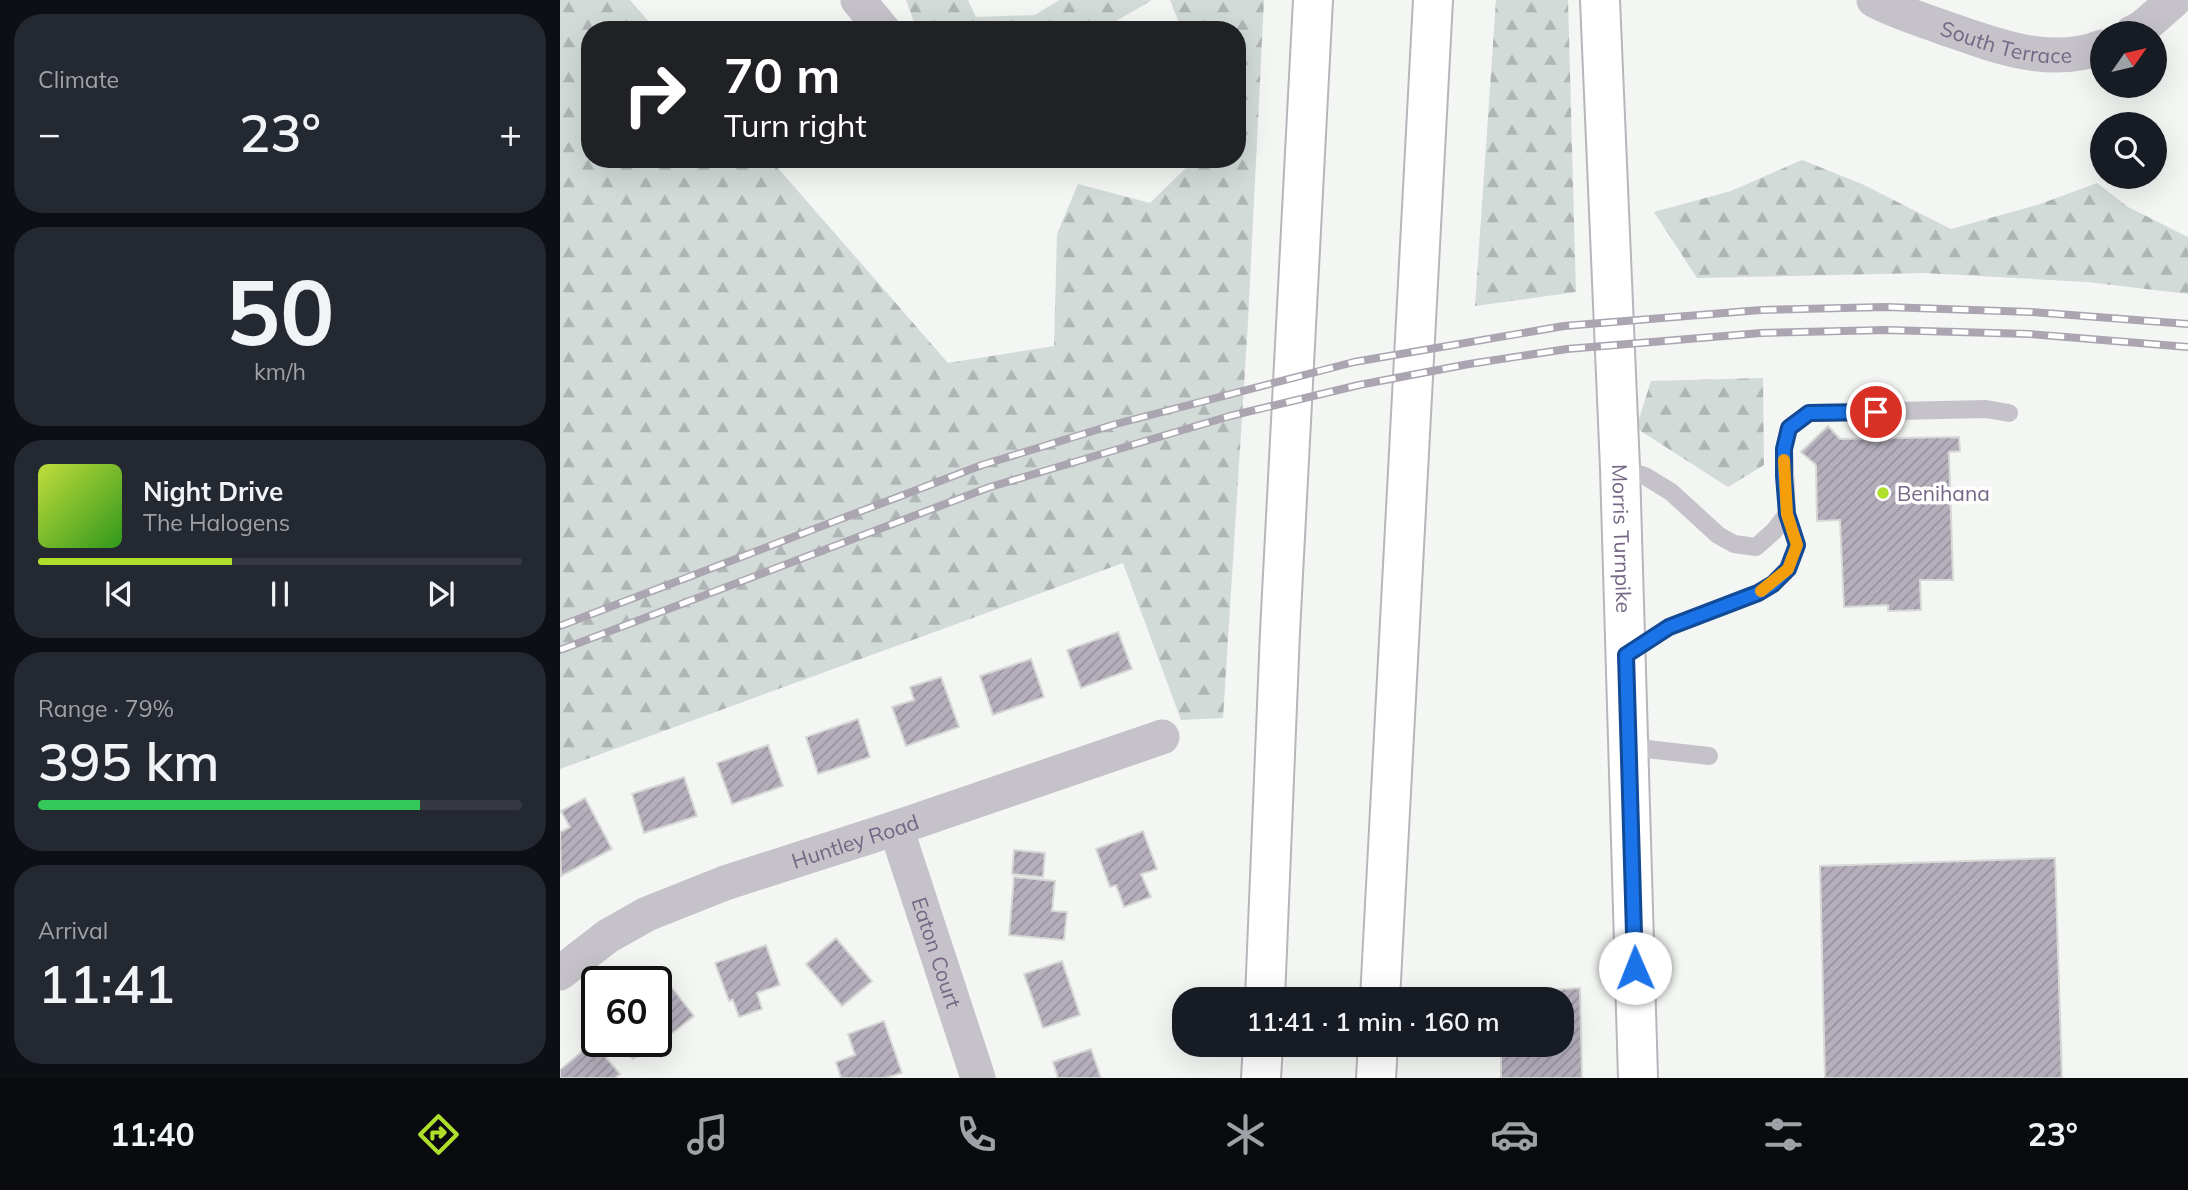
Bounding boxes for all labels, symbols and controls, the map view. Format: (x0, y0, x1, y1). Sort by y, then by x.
street label: South Terrace (1937, 15, 2073, 68)
north arrow (2090, 21, 2166, 98)
map controls (2090, 21, 2167, 189)
text: 70 m (724, 44, 840, 105)
icon: right (609, 49, 700, 140)
text: Climate (38, 65, 119, 94)
text: 23° (239, 100, 321, 165)
text: Turn right (724, 105, 867, 145)
text: − (38, 109, 61, 157)
text: + (499, 109, 522, 157)
button: search (2090, 112, 2167, 189)
text: 50 (225, 254, 335, 368)
text: km/h (254, 357, 306, 386)
pin (1846, 382, 1906, 442)
icon: arrive (1857, 393, 1895, 431)
street label: Morris Turnpike (1607, 464, 1637, 613)
text: Night Drive (143, 475, 283, 508)
place label: Benihana (1897, 480, 1990, 506)
marker: Benihana (1875, 485, 1891, 501)
text: The Halogens (143, 508, 290, 537)
icon: previous (100, 575, 138, 613)
icon: pause (261, 575, 299, 613)
icon: next (422, 575, 460, 613)
text: Range · 79% (38, 694, 174, 723)
text: 395 km (38, 729, 219, 794)
street label: Huntley Road (788, 808, 922, 874)
street label: Eaton Court (907, 894, 967, 1011)
text: Arrival (38, 916, 108, 945)
position arrow (1598, 931, 1672, 1005)
text: 11:41 (38, 951, 175, 1016)
speed limit sign: 60 (581, 966, 672, 1057)
text: 11:41 · 1 min · 160 m (1246, 1005, 1500, 1038)
icon: directions (414, 1110, 463, 1159)
icon: music (683, 1110, 732, 1159)
icon: phone (952, 1110, 1001, 1159)
icon: climate (1221, 1110, 1270, 1159)
icon: car (1490, 1110, 1539, 1159)
icon: filters (1759, 1110, 1808, 1159)
text: 11:40 (110, 1114, 195, 1154)
text: 23° (2027, 1114, 2078, 1154)

